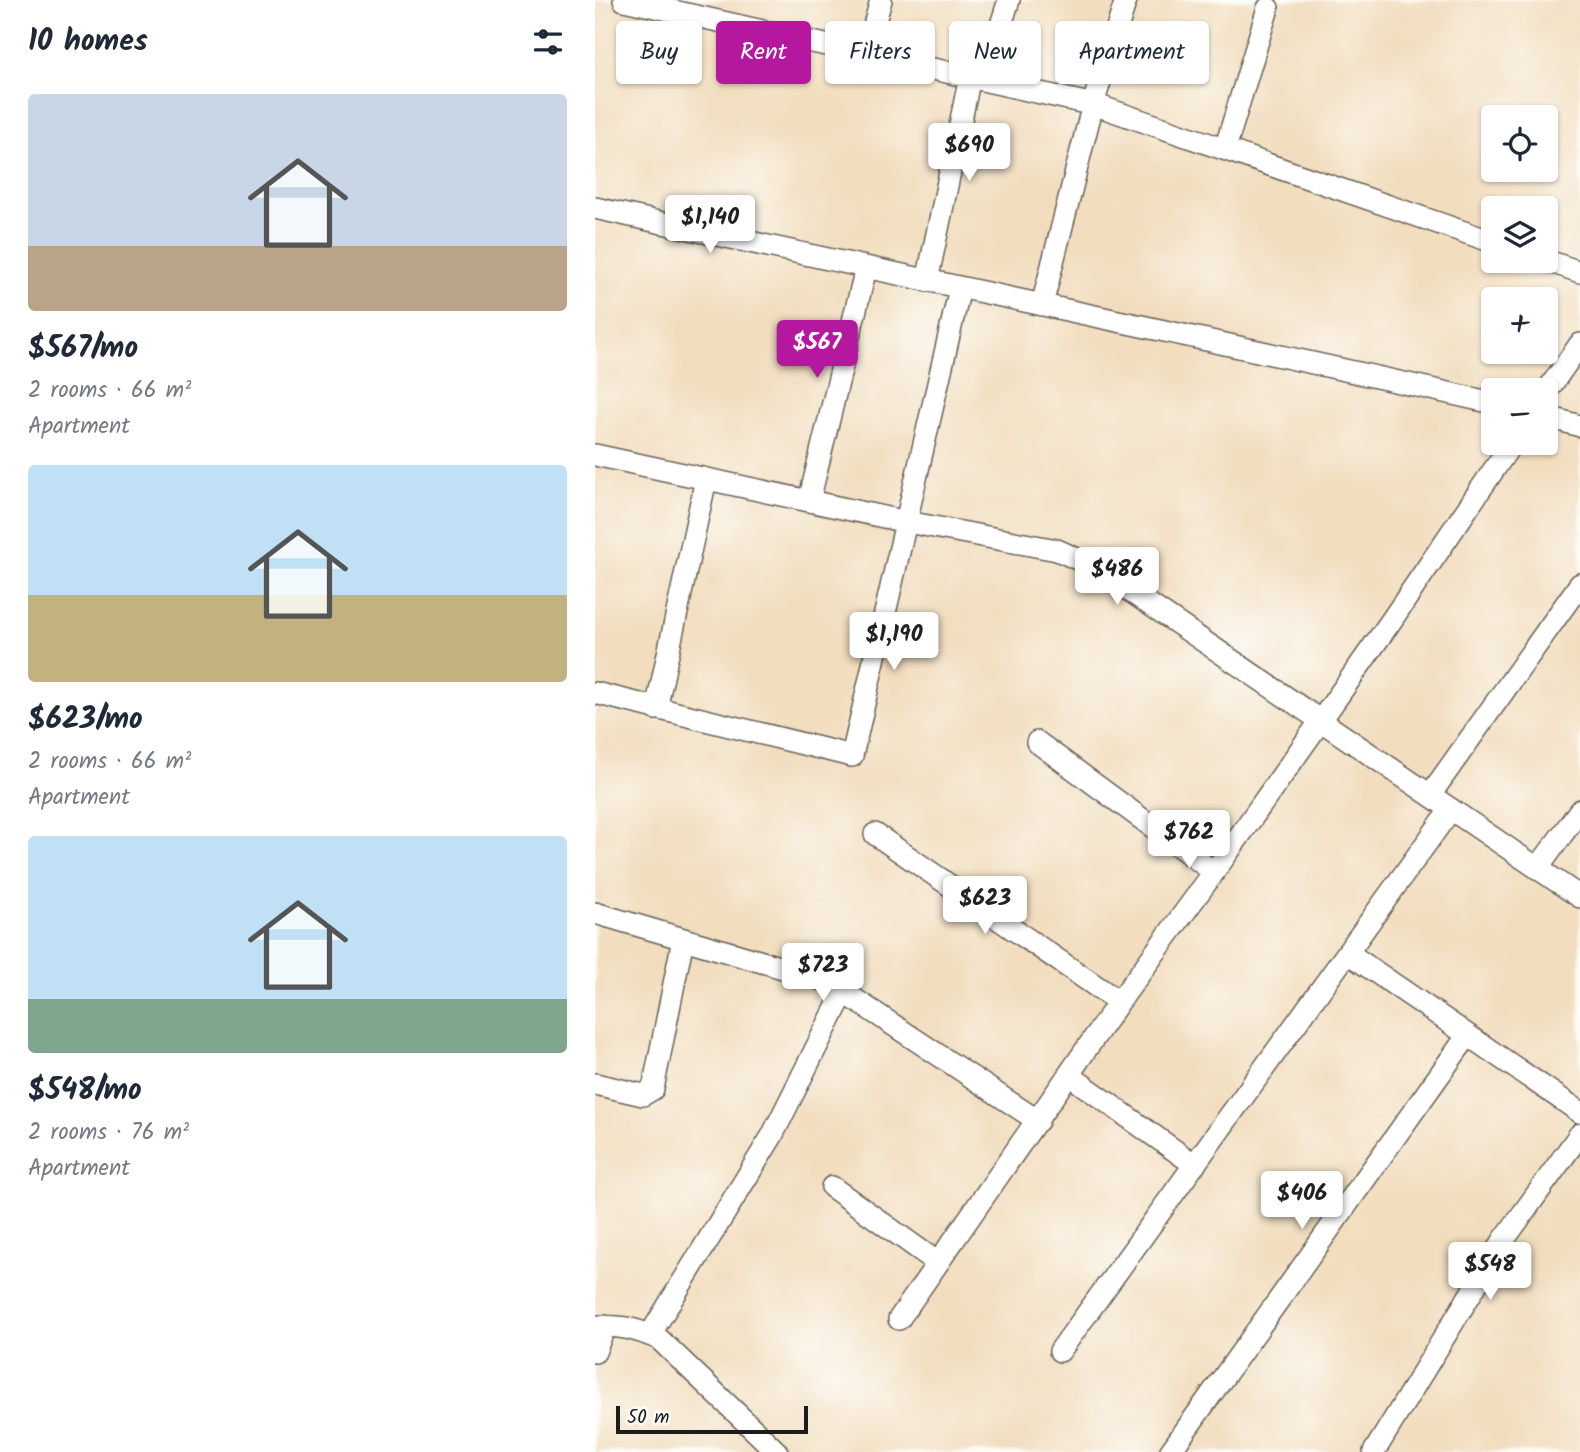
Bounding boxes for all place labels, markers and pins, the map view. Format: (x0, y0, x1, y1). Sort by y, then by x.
pin: $690 (928, 124, 1010, 183)
pin: $1,140 (653, 196, 767, 255)
pin: $567 (776, 320, 858, 380)
pin: $486 (1076, 548, 1158, 607)
pin: $1,190 (837, 612, 951, 672)
pin: $762 (1148, 810, 1230, 870)
pin: $623 (944, 876, 1026, 936)
pin: $723 (782, 944, 864, 1003)
pin: $406 (1261, 1172, 1343, 1231)
pin: $548 (1449, 1242, 1531, 1302)

